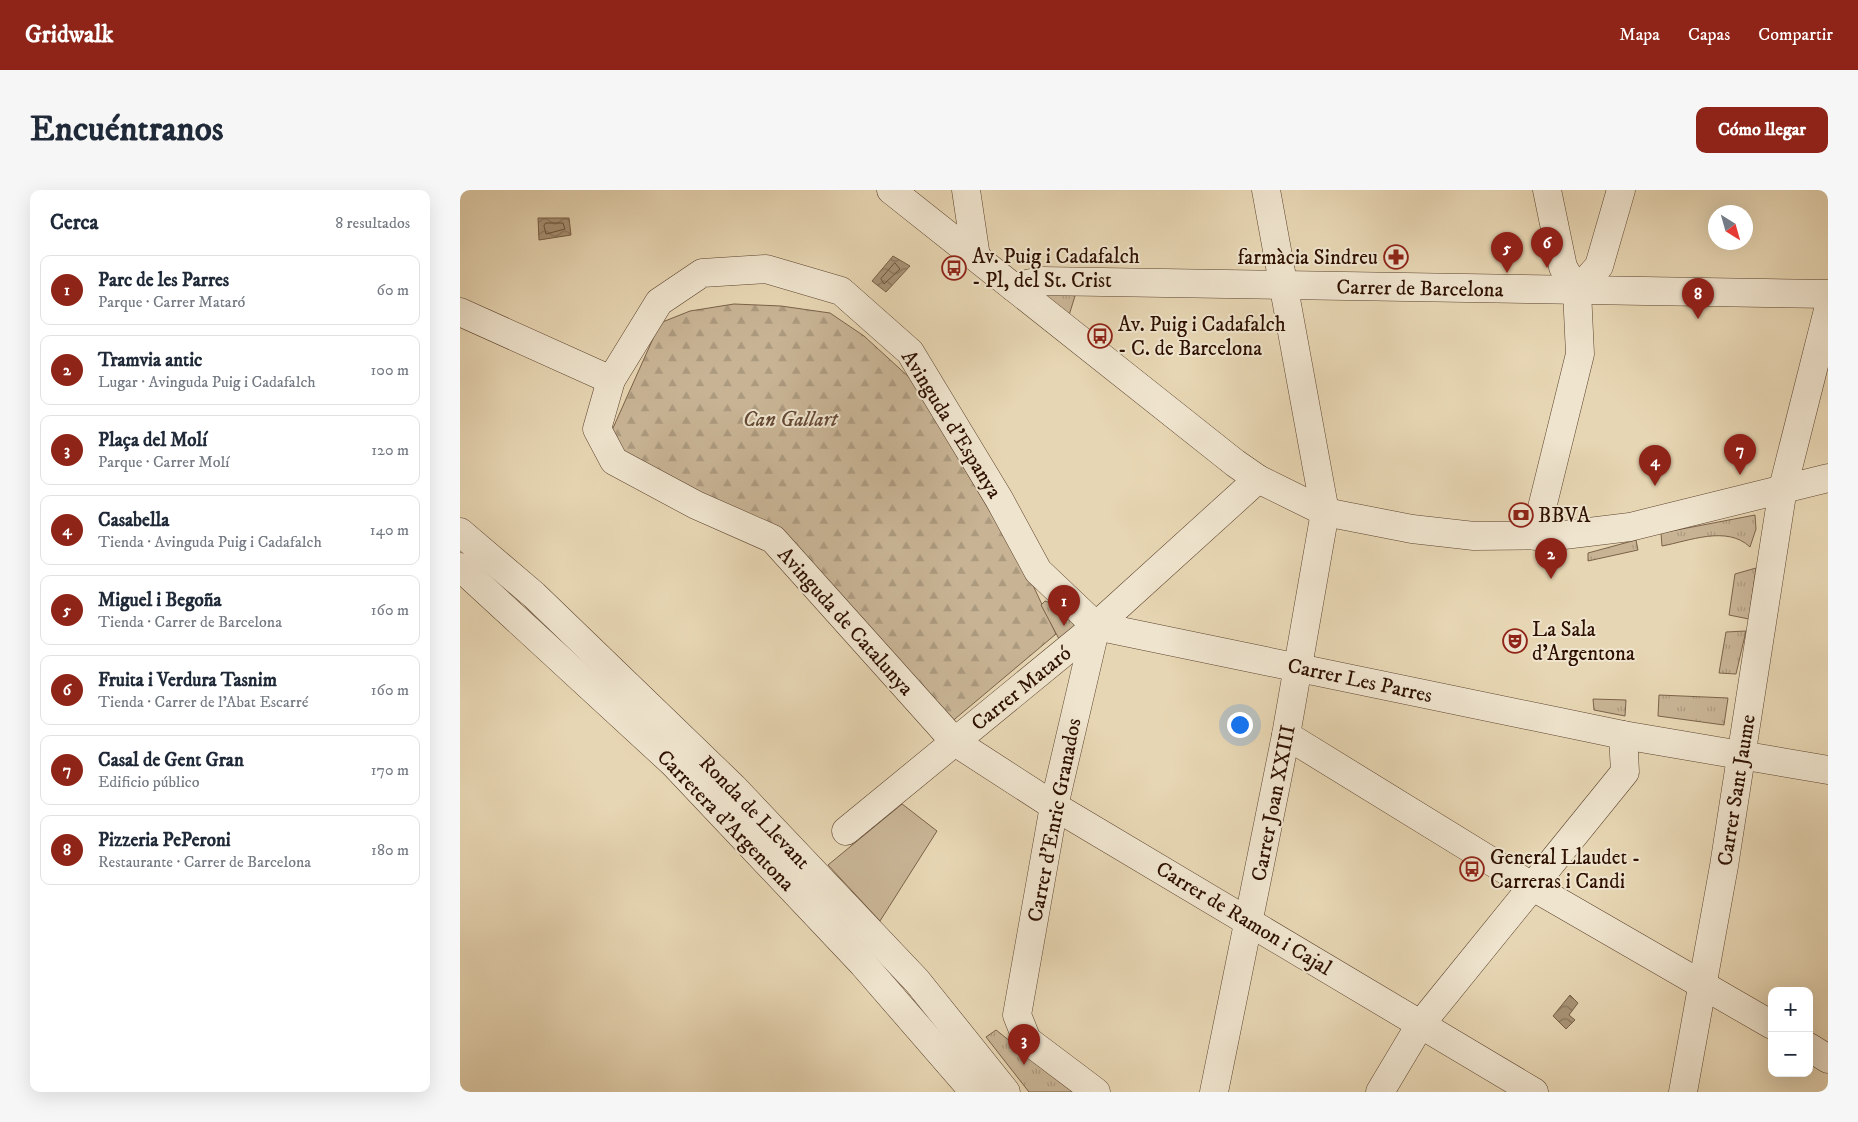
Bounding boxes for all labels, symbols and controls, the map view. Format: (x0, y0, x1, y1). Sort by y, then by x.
text: Gridwalk (25, 20, 113, 50)
text: Mapa (1619, 24, 1660, 46)
text: Capas (1688, 24, 1730, 46)
text: Compartir (1758, 24, 1833, 46)
button: Cómo llegar (1696, 107, 1828, 153)
text: Encuéntranos (30, 108, 224, 152)
north arrow (1708, 205, 1753, 250)
text: Cerca (50, 210, 98, 236)
text: 8 resultados (335, 213, 410, 233)
pin: 6 (1531, 227, 1563, 268)
pin: 5 (1491, 232, 1523, 273)
place label: Av. Puig i Cadafalch - Pl, del St. Crist (972, 244, 1140, 294)
pharmacy icon: farmàcia Sindreu (1383, 244, 1409, 270)
place label: farmàcia Sindreu (1238, 245, 1378, 271)
bus stop icon: Av. Puig i Cadafalch - Pl, del St. Crist (941, 255, 967, 281)
text: Parc de les Parres (98, 269, 229, 292)
street label: Carrer de Barcelona (1336, 275, 1504, 303)
pin: 8 (1682, 278, 1714, 319)
text: 1 (64, 280, 70, 300)
text: 60 m (377, 280, 409, 300)
text: Parque · Carrer Mataró (98, 292, 245, 312)
place label: Av. Puig i Cadafalch - C. de Barcelona (1118, 312, 1286, 362)
bus stop icon: Av. Puig i Cadafalch - C. de Barcelona (1087, 323, 1113, 349)
street label: Avinguda d'Espanya (895, 346, 1007, 503)
text: Tramvia antic (98, 349, 202, 372)
text: 2 (63, 360, 71, 380)
text: 100 m (371, 360, 409, 380)
text: Lugar · Avinguda Puig i Cadafalch (98, 372, 316, 392)
park label: Can Gallart (743, 407, 839, 433)
text: Plaça del Molí (98, 429, 207, 452)
pin: 7 (1724, 434, 1756, 475)
text: 3 (64, 440, 70, 460)
text: 120 m (371, 440, 409, 460)
pin: 4 (1639, 445, 1671, 486)
text: Parque · Carrer Molí (98, 452, 229, 472)
bank icon: BBVA (1508, 502, 1534, 528)
place label: BBVA (1538, 503, 1591, 529)
text: Casabella (98, 509, 169, 532)
text: 4 (62, 520, 72, 540)
text: 140 m (370, 520, 409, 540)
text: Tienda · Avinguda Puig i Cadafalch (98, 532, 322, 552)
pin: 2 (1535, 538, 1567, 579)
street label: Avinguda de Catalunya (772, 542, 919, 701)
pin: 1 (1048, 585, 1080, 626)
text: Miguel i Begoña (98, 589, 222, 612)
text: 5 (63, 600, 71, 620)
text: 160 m (371, 600, 409, 620)
text: Tienda · Carrer de Barcelona (98, 612, 282, 632)
place label: La Sala d'Argentona (1532, 617, 1635, 667)
theatre icon: La Sala d'Argentona (1502, 628, 1528, 654)
street label: Carrer Mataró (966, 640, 1077, 737)
street label: Carrer Les Parres (1285, 653, 1435, 709)
text: Fruita i Verdura Tasnim (98, 669, 277, 692)
text: 6 (63, 680, 71, 700)
text: 160 m (371, 680, 409, 700)
text: Tienda · Carrer de l'Abat Escarré (98, 692, 308, 712)
your location (1227, 712, 1253, 738)
street label: Carrer Sant Jaume (1712, 712, 1762, 868)
street label: Carrer d'Enric Granados (1022, 716, 1087, 924)
street label: Carrer Joan XXIII (1246, 723, 1302, 883)
street label: Carretera d'Argentona (651, 744, 800, 897)
text: Casal de Gent Gran (98, 749, 244, 772)
street label: Ronda de Llevant (693, 750, 815, 875)
text: 7 (63, 760, 71, 780)
text: 170 m (371, 760, 409, 780)
text: Edificio público (98, 772, 199, 792)
text: Pizzeria PePeroni (98, 829, 231, 852)
text: 8 (63, 840, 71, 860)
text: 180 m (371, 840, 409, 860)
place label: General Llaudet - Carreras i Candi (1490, 845, 1640, 895)
text: Restaurante · Carrer de Barcelona (98, 852, 311, 872)
street label: Carrer de Ramon i Cajal (1151, 856, 1337, 982)
bus stop icon: General Llaudet - Carreras i Candi (1459, 856, 1485, 882)
map controls (1768, 987, 1813, 1077)
button: + (1768, 987, 1813, 1032)
pin: 3 (1008, 1024, 1040, 1065)
button: − (1768, 1032, 1813, 1077)

